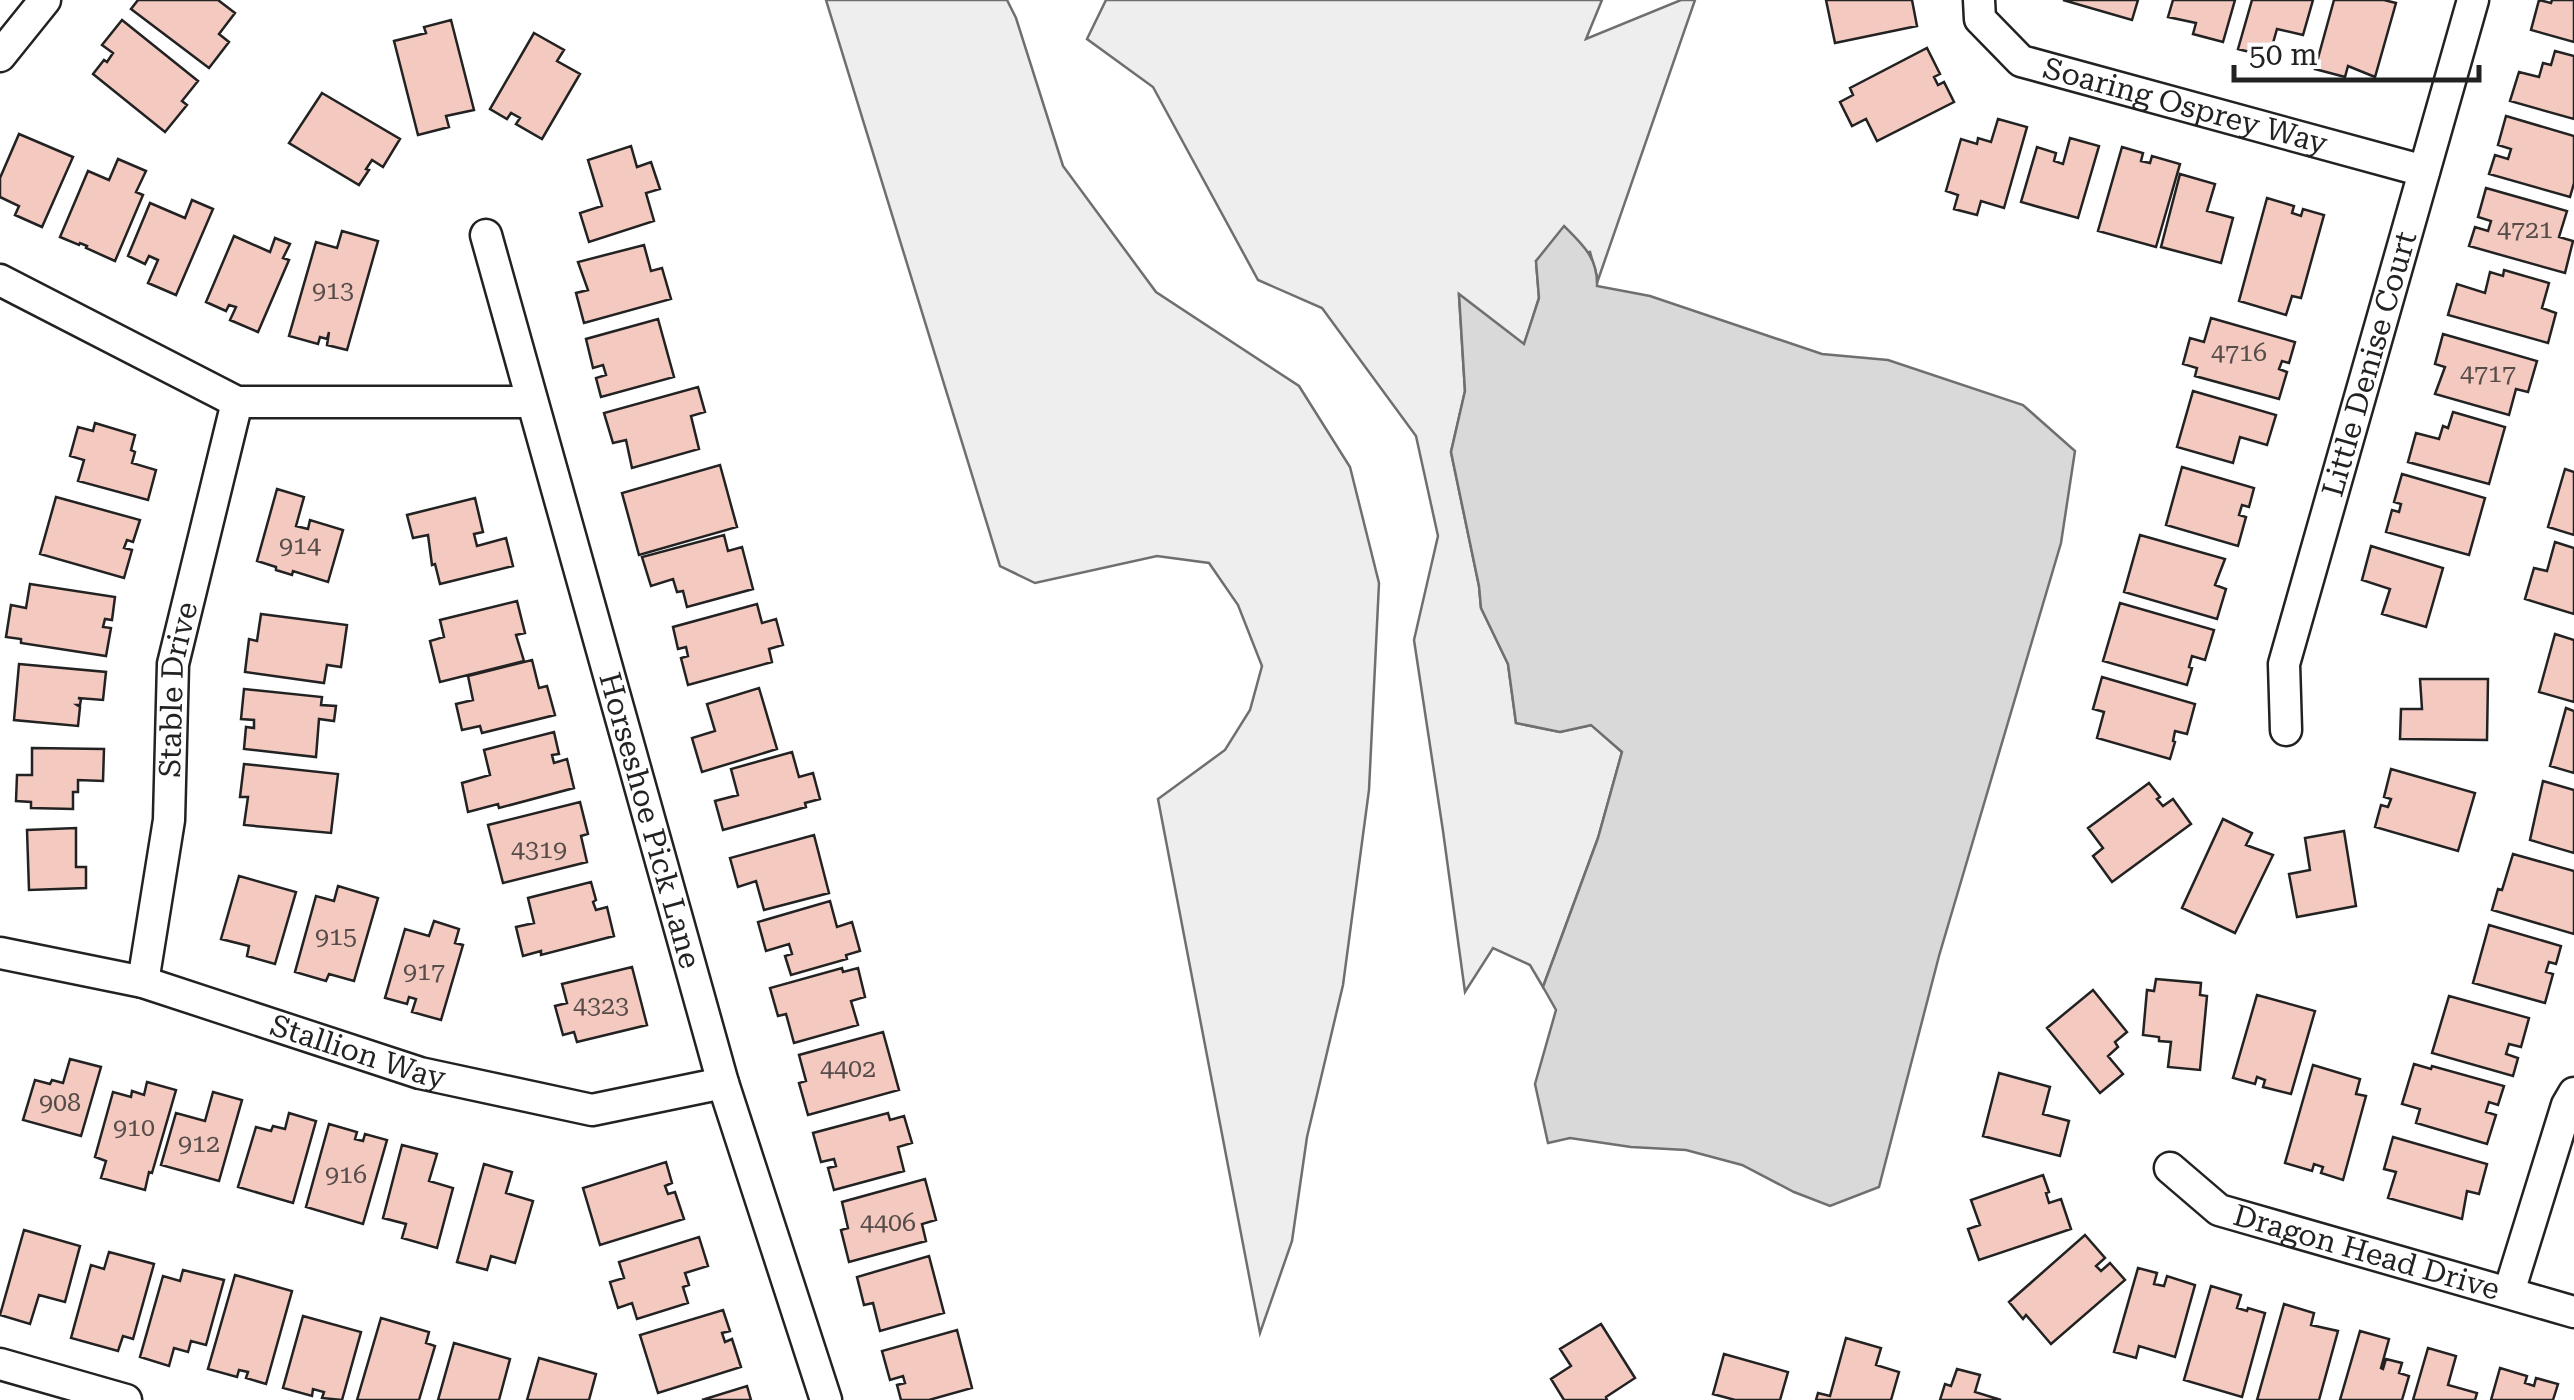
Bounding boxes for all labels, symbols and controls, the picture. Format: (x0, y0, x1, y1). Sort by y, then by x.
scale bar (2234, 20, 2479, 82)
text: 50 m (2249, 37, 2318, 72)
street label: Soaring Osprey Way (2039, 50, 2332, 161)
house number: 4721 (2497, 215, 2553, 244)
street label: Little Denise Court (2315, 227, 2423, 500)
house number: 913 (312, 276, 354, 305)
house number: 4716 (2211, 338, 2267, 367)
house number: 4717 (2460, 359, 2516, 388)
house number: 914 (279, 531, 321, 560)
street label: Stable Drive (152, 598, 205, 778)
street label: Horseshoe Pick Lane (592, 669, 708, 972)
house number: 4319 (511, 835, 567, 864)
house number: 915 (315, 922, 357, 951)
house number: 917 (403, 957, 445, 986)
house number: 4323 (573, 991, 629, 1020)
street label: Stallion Way (266, 1007, 449, 1095)
house number: 4402 (820, 1054, 876, 1083)
house number: 908 (39, 1088, 81, 1117)
house number: 910 (113, 1113, 155, 1142)
house number: 912 (178, 1129, 220, 1158)
house number: 916 (325, 1160, 367, 1189)
street label: Dragon Head Drive (2229, 1197, 2504, 1307)
house number: 4406 (860, 1208, 916, 1237)

